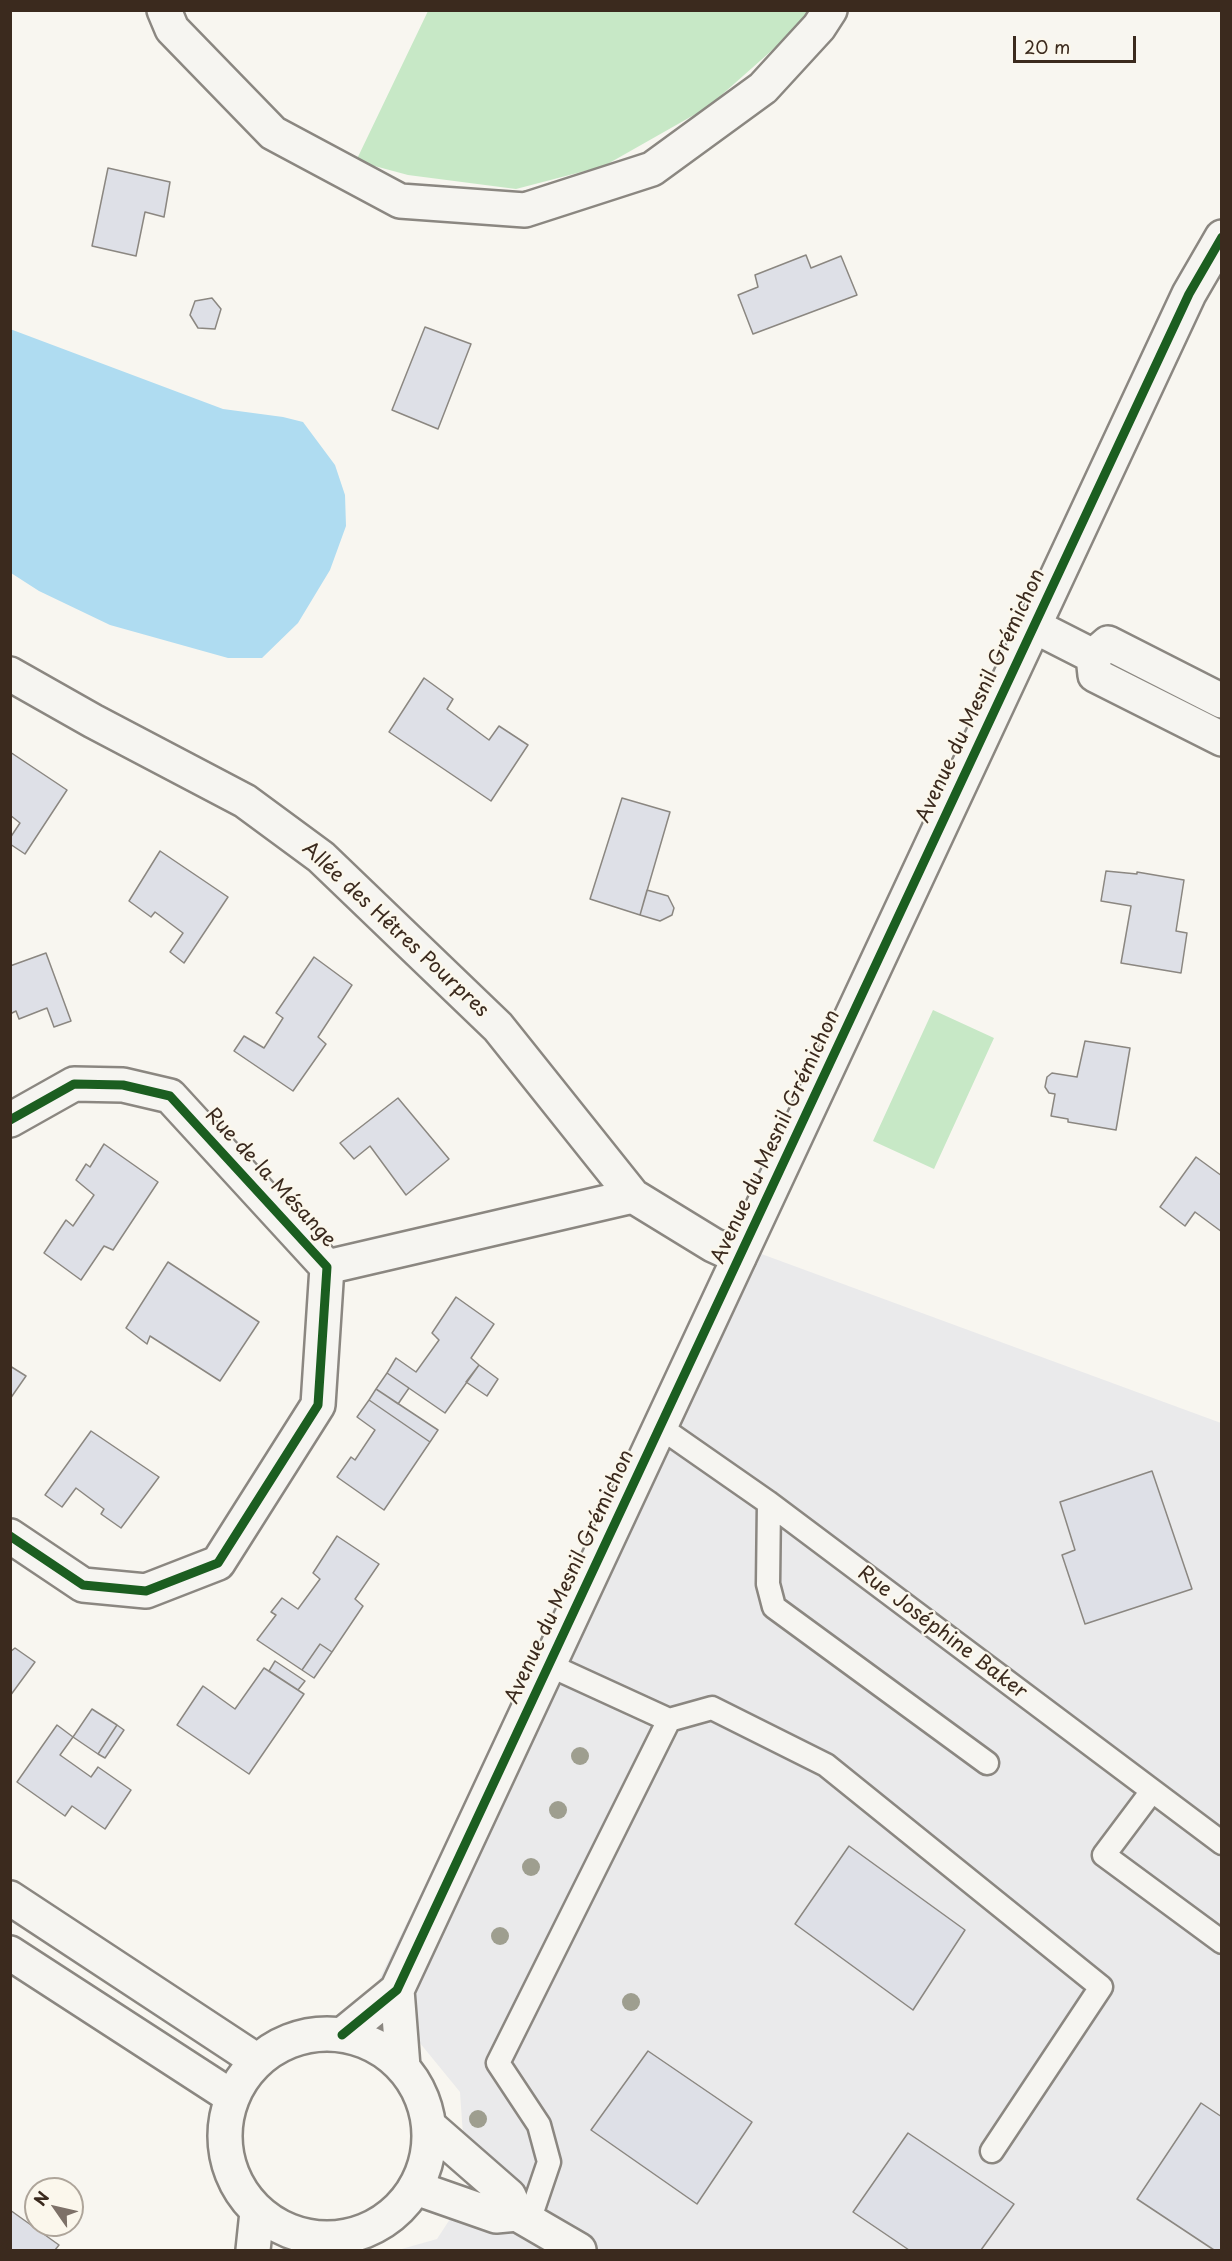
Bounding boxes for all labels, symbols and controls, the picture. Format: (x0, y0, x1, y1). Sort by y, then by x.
scale bar (1016, 24, 1139, 62)
text: 20 m (1024, 33, 1070, 60)
street label: Avenue du Mesnil Grémichon (912, 565, 1050, 827)
street label: Allée des Hêtres Pourpres (297, 837, 493, 1023)
street label: Avenue du Mesnil Grémichon (707, 1006, 845, 1268)
street label: Rue de la Mésange (199, 1104, 341, 1252)
street label: Avenue du Mesnil Grémichon (501, 1446, 639, 1708)
street label: Rue Joséphine Baker (853, 1561, 1031, 1705)
north arrow (24, 2177, 84, 2237)
text: N (27, 2186, 54, 2210)

